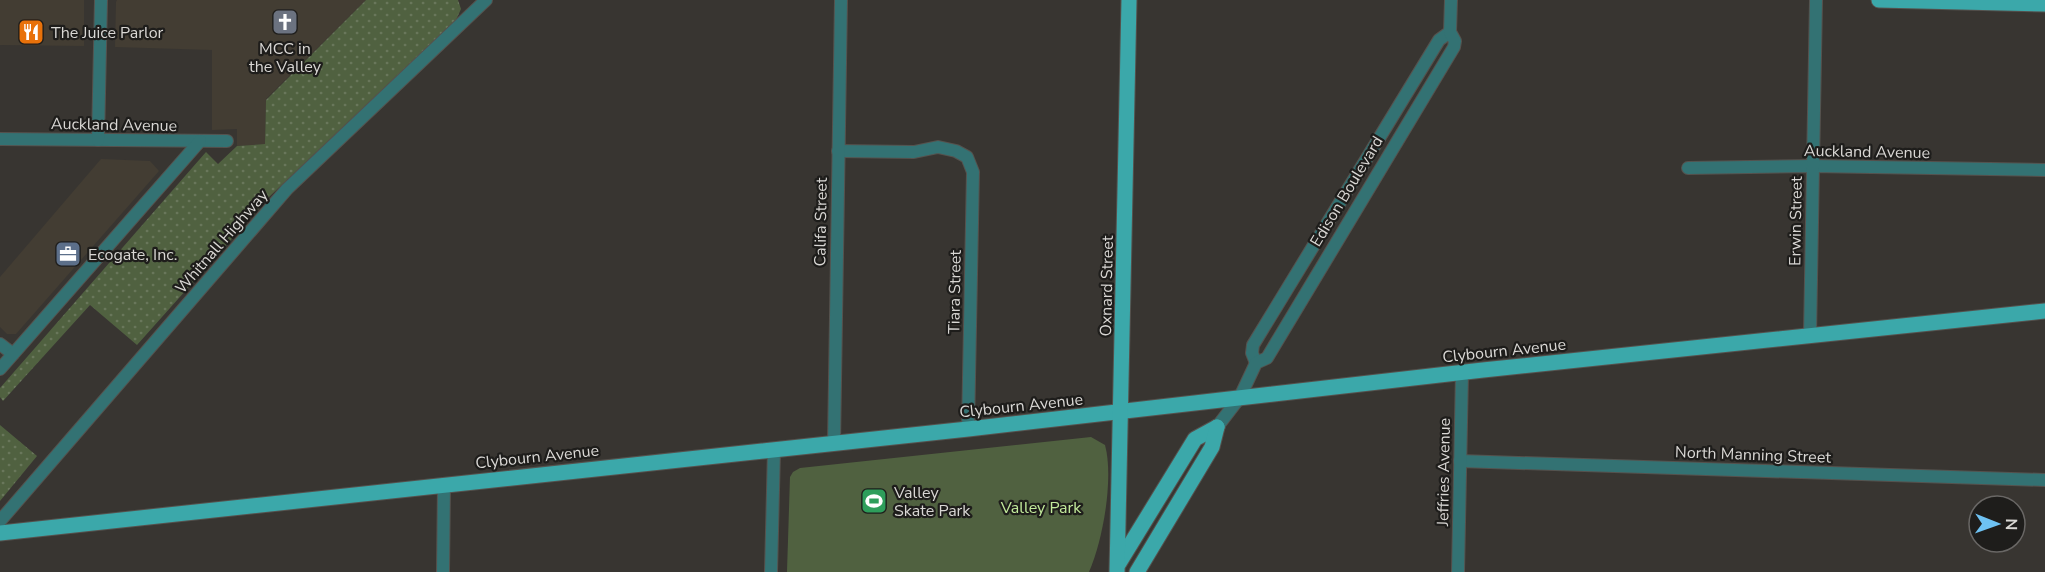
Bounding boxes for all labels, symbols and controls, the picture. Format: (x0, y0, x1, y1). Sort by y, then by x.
church icon: MCC in the Valley (270, 7, 300, 37)
restaurant icon: The Juice Parlor (16, 17, 46, 47)
place label: The Juice Parlor (51, 22, 164, 44)
place label: MCC in the Valley (249, 38, 322, 78)
street label: Auckland Avenue (51, 113, 177, 137)
street label: Edison Boulevard (1305, 132, 1389, 251)
street label: Auckland Avenue (1804, 140, 1930, 164)
street label: Erwin Street (1784, 176, 1808, 266)
street label: Califa Street (809, 177, 833, 267)
street label: Whitnall Highway (170, 184, 274, 298)
street label: Oxnard Street (1095, 235, 1119, 337)
office icon: Ecogate, Inc. (53, 239, 83, 269)
place label: Ecogate, Inc. (88, 244, 177, 266)
street label: Tiara Street (943, 250, 967, 334)
street label: Clybourn Avenue (1441, 334, 1567, 368)
street label: Clybourn Avenue (958, 389, 1084, 423)
street label: Jeffries Avenue (1432, 418, 1456, 527)
street label: Clybourn Avenue (474, 440, 600, 474)
street label: North Manning Street (1675, 441, 1832, 469)
place label: Valley Skate Park (893, 482, 971, 522)
sports icon: Valley Skate Park (859, 486, 889, 516)
north arrow (1967, 494, 2027, 554)
park label: Valley Park (1000, 497, 1082, 519)
text: N (2000, 518, 2022, 530)

